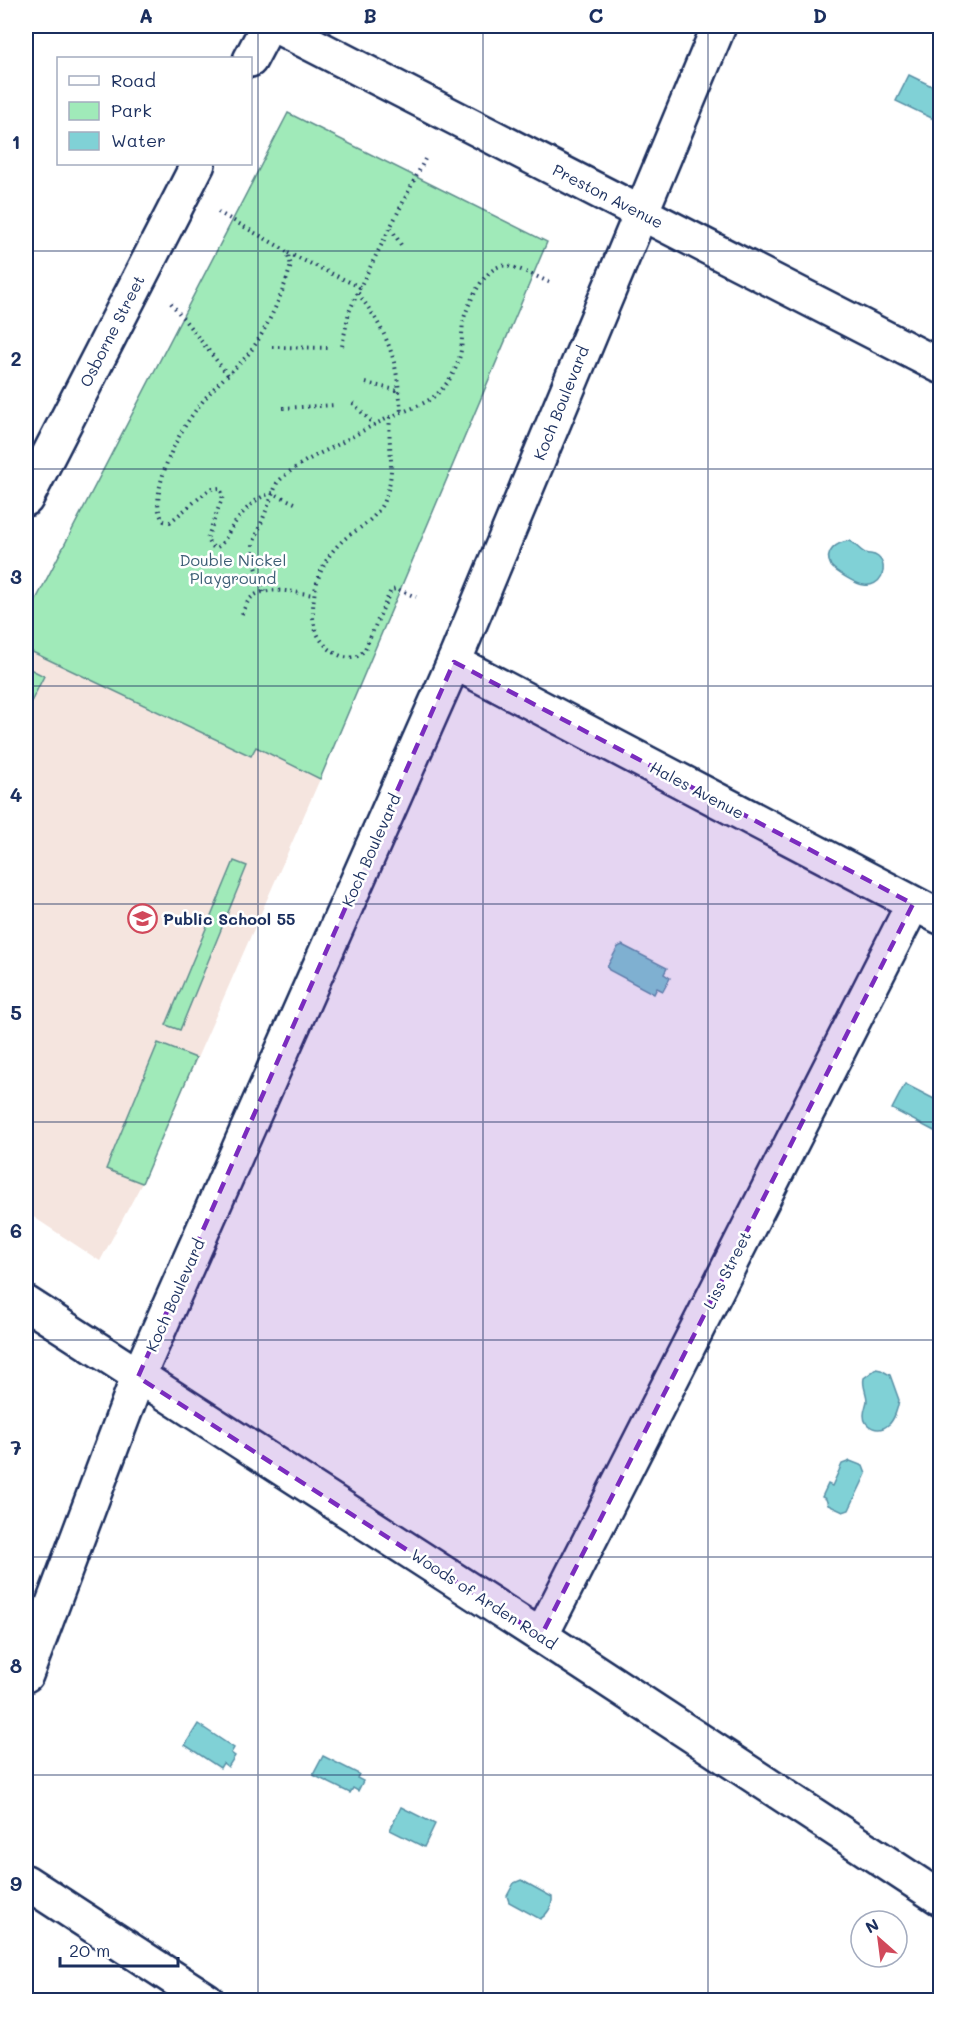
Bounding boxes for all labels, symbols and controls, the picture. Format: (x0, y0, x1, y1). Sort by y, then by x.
text: A (139, 2, 153, 28)
text: B (363, 2, 377, 28)
text: C (589, 2, 604, 28)
text: D (813, 2, 827, 28)
legend (57, 57, 252, 165)
text: Road (111, 68, 156, 92)
text: Park (111, 98, 152, 122)
text: 1 (12, 128, 20, 154)
text: Water (111, 128, 166, 152)
street label: Preston Avenue (549, 159, 667, 232)
street label: Osborne Street (74, 271, 149, 390)
street label: Koch Boulevard (528, 343, 593, 463)
text: 2 (10, 345, 22, 371)
park label: Double Nickel Playground (180, 549, 287, 588)
text: 3 (10, 563, 22, 589)
street label: Hales Avenue (647, 756, 748, 823)
text: 4 (10, 781, 23, 807)
street label: Koch Boulevard (336, 790, 405, 910)
school or university icon: Public School 55 (126, 903, 158, 935)
place label: Public School 55 (163, 908, 295, 929)
text: 5 (10, 999, 22, 1025)
text: 6 (10, 1217, 22, 1243)
street label: Liss Street (698, 1227, 755, 1312)
street label: Koch Boulevard (140, 1235, 209, 1355)
text: 7 (10, 1434, 22, 1460)
street label: Woods of Arden Road (407, 1544, 561, 1654)
text: 8 (10, 1652, 22, 1678)
text: 9 (10, 1870, 22, 1896)
north arrow (849, 1909, 909, 1969)
text: N (861, 1913, 882, 1937)
scale bar (60, 1930, 178, 1968)
text: 20 m (69, 1938, 110, 1962)

